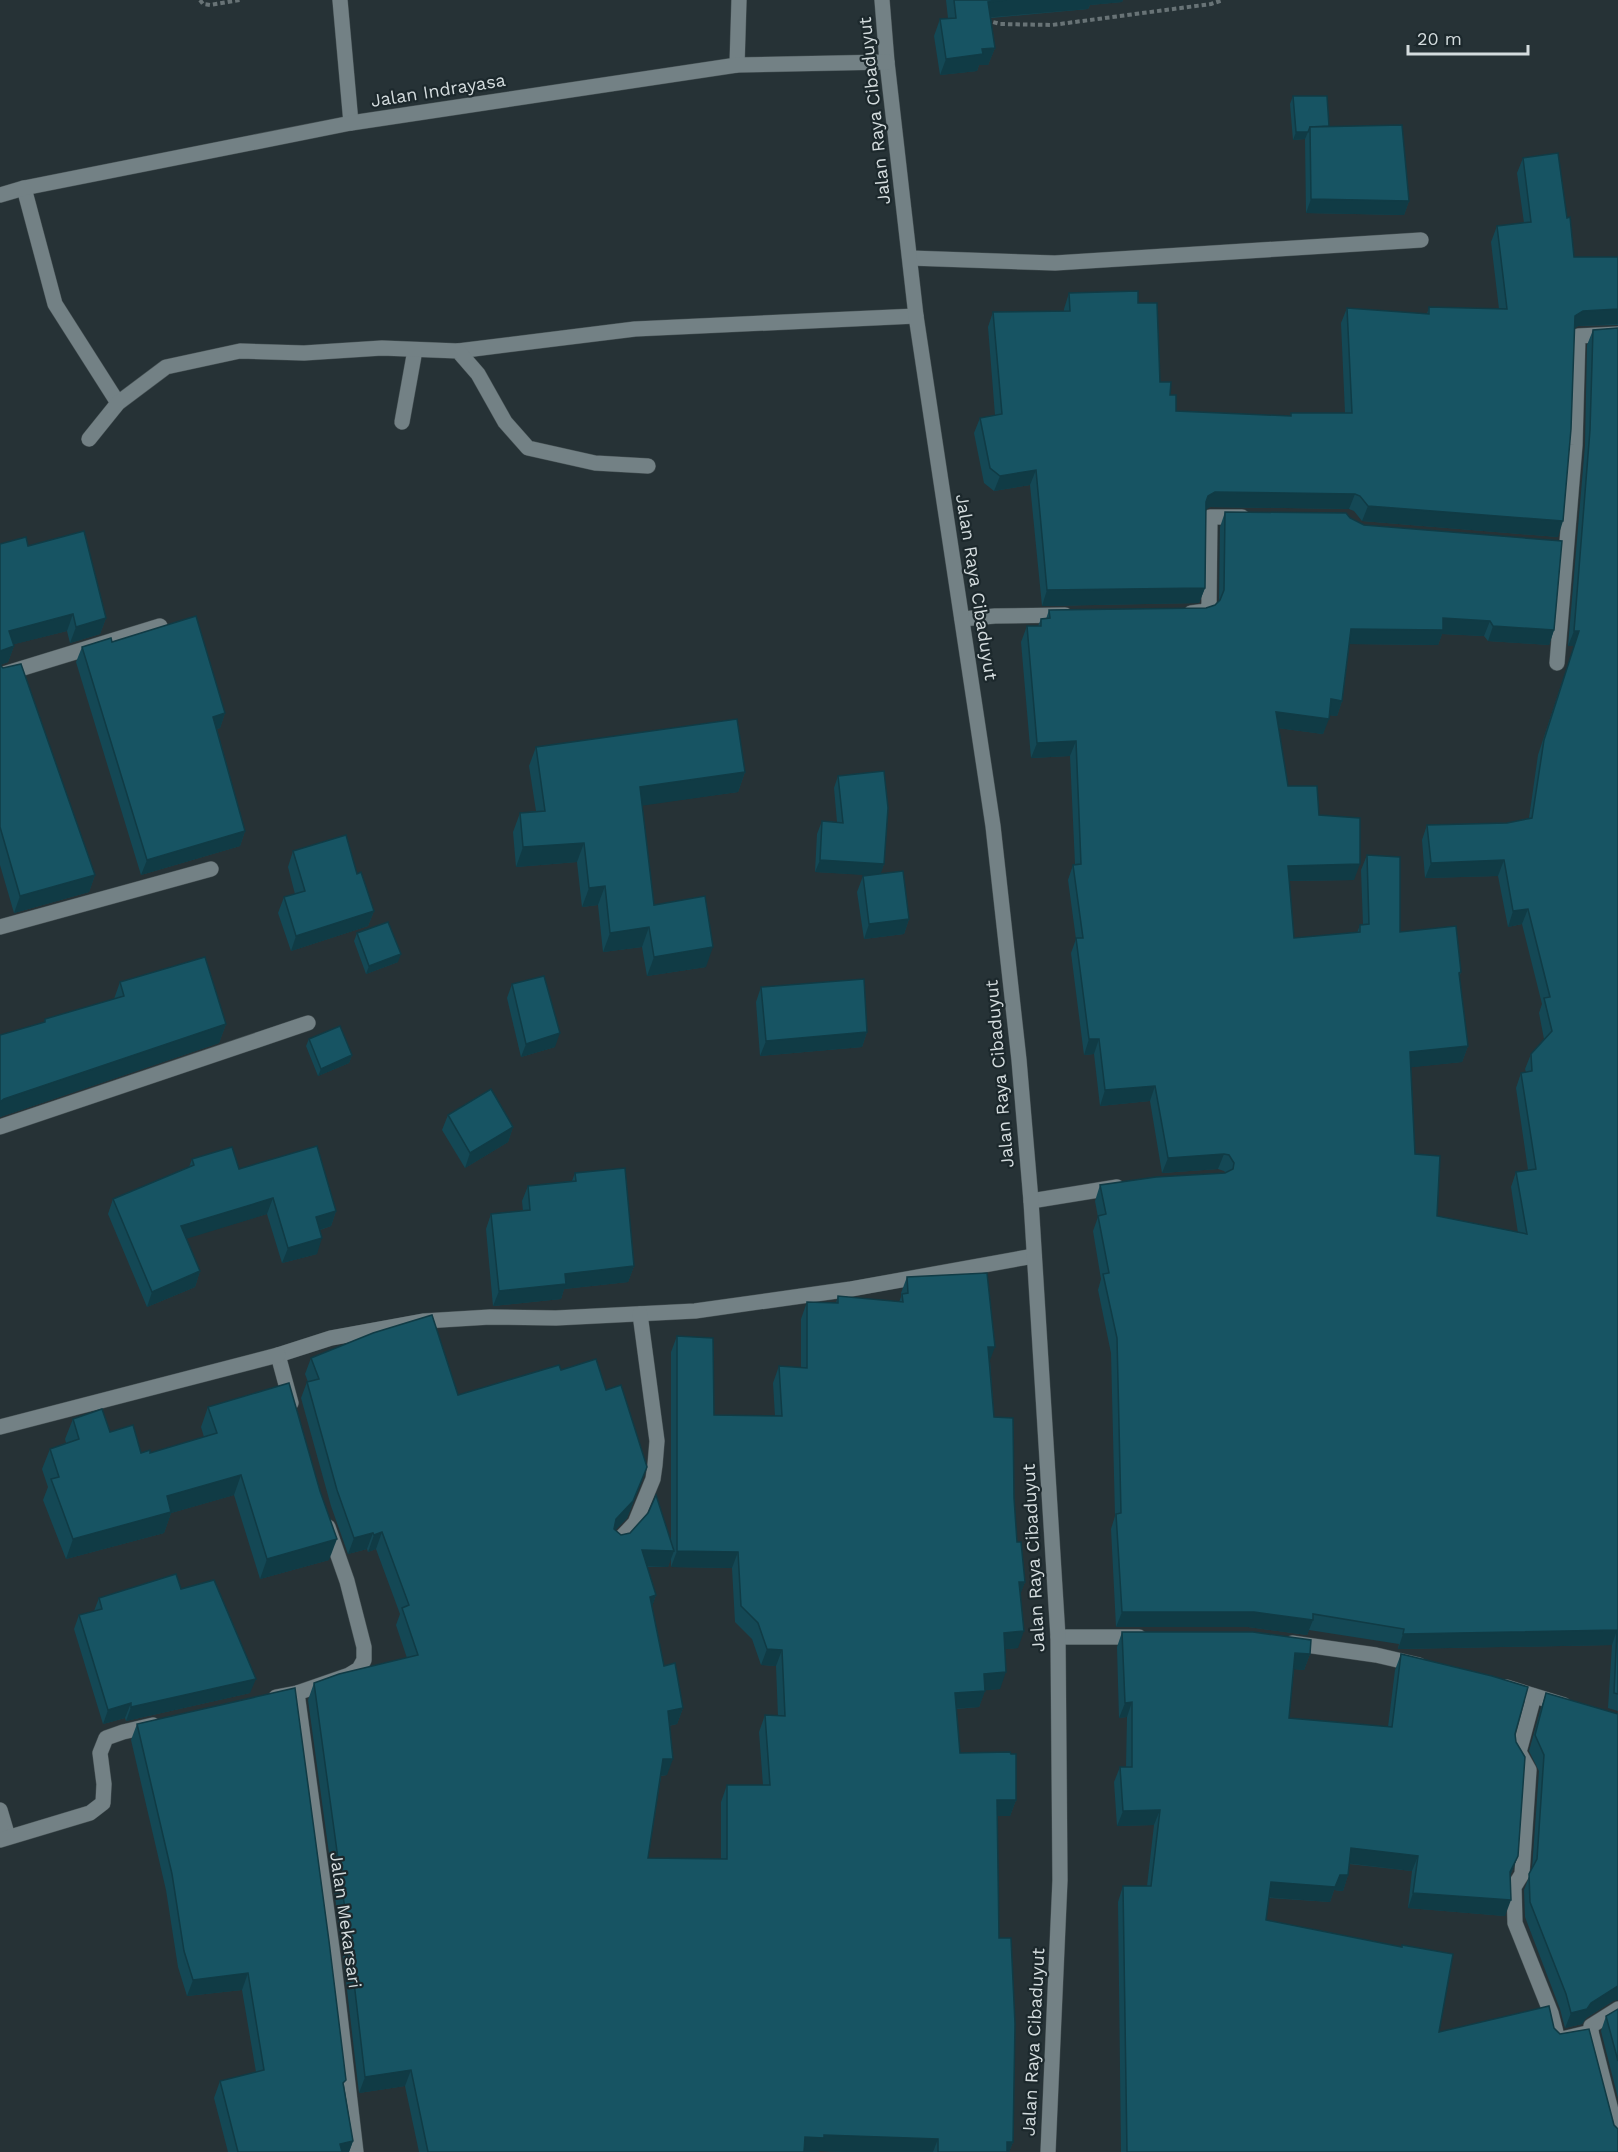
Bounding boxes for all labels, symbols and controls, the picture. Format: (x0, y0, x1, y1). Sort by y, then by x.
street label: Jalan Raya Cibaduyut (854, 16, 894, 206)
scale bar (1408, 18, 1528, 56)
text: 20 m (1417, 28, 1462, 49)
street label: Jalan Indrayasa (369, 69, 507, 111)
street label: Jalan Raya Cibaduyut (952, 492, 1002, 682)
street label: Jalan Raya Cibaduyut (980, 979, 1018, 1169)
street label: Jalan Raya Cibaduyut (1018, 1463, 1048, 1653)
street label: Jalan Mekarsari (326, 1850, 366, 1990)
street label: Jalan Raya Cibaduyut (1018, 1947, 1048, 2137)

